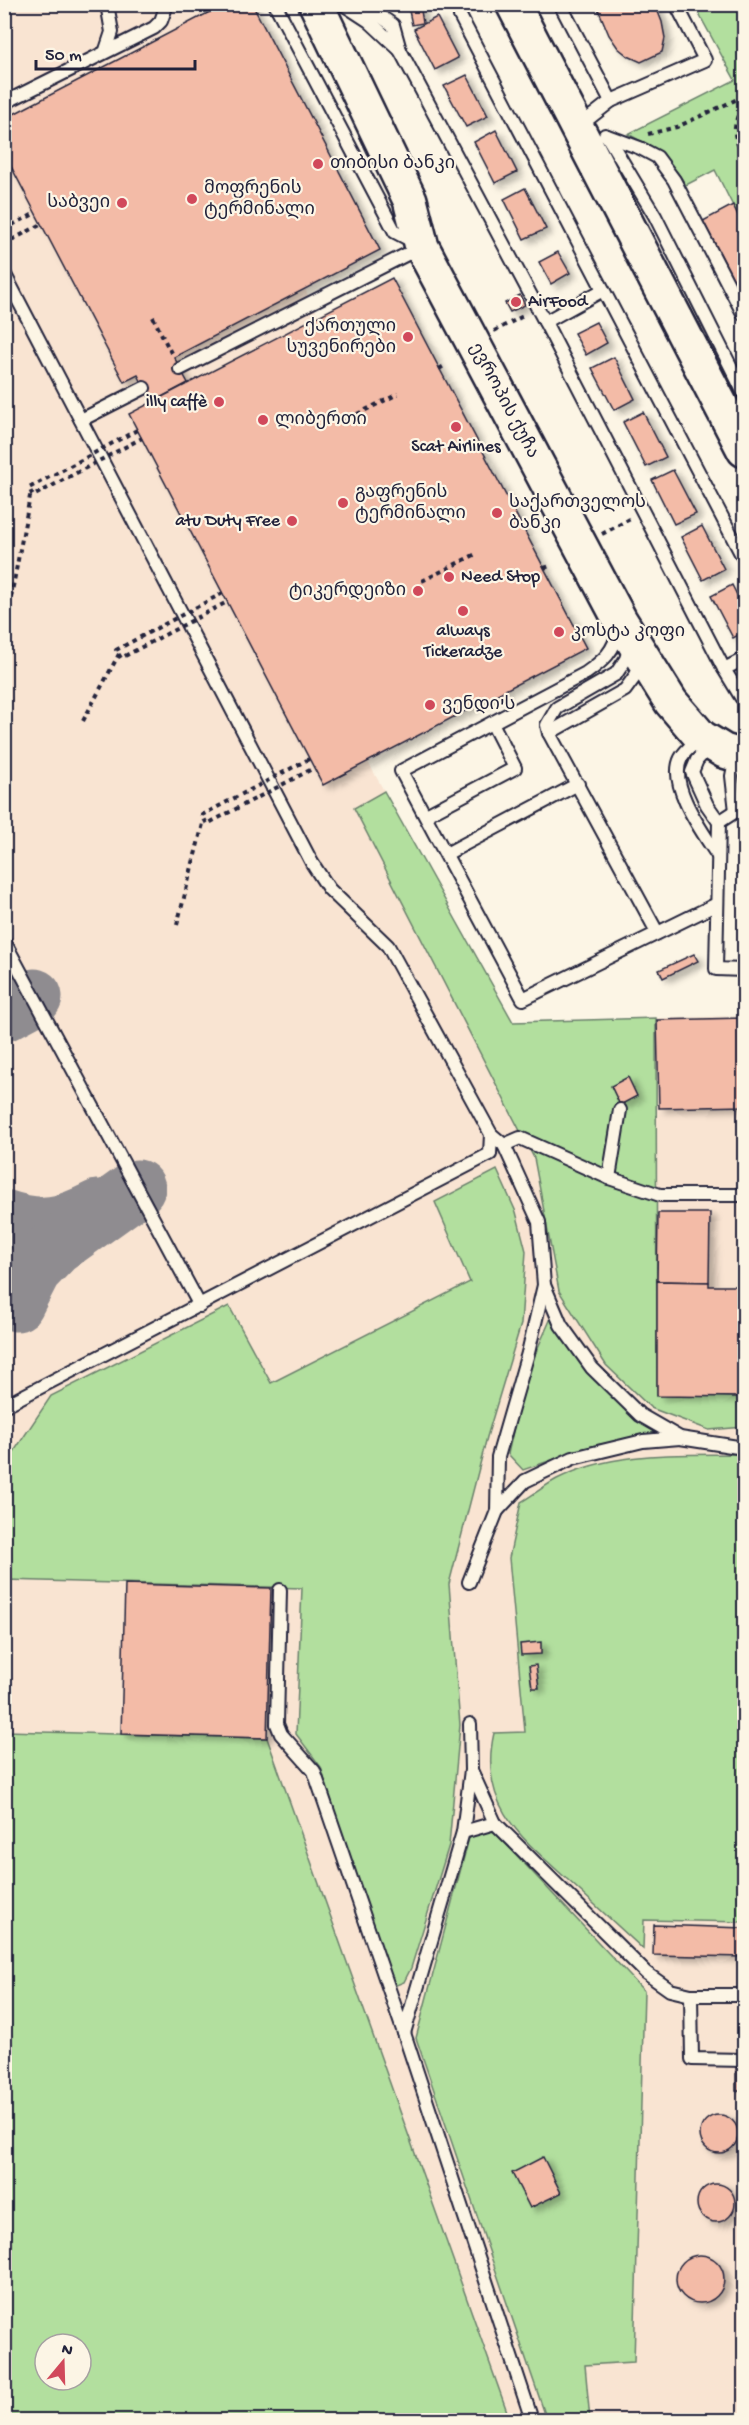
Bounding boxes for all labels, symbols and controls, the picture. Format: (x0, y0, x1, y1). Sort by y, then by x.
scale bar (36, 33, 195, 71)
text: 50 m (45, 46, 82, 67)
place label: თიბისი ბანკი (330, 154, 455, 175)
marker: თიბისი ბანკი (311, 157, 325, 171)
place label: მოფრენის ტერმინალი (204, 178, 315, 221)
marker: მოფრენის ტერმინალი (185, 192, 199, 206)
place label: საბვეი (47, 193, 110, 214)
marker: საბვეი (115, 196, 129, 210)
place label: AirFood (528, 292, 589, 313)
marker: AirFood (509, 295, 523, 309)
place label: ქართული სუვენირები (286, 316, 396, 359)
marker: ქართული სუვენირები (401, 330, 415, 344)
street label: ევროპის ქუჩა (464, 339, 543, 462)
place label: illy caffè (146, 392, 208, 413)
marker: illy caffè (212, 395, 226, 409)
place label: ლიბერთი (275, 409, 367, 431)
marker: ლიბერთი (256, 413, 270, 427)
marker: Scat Airlines (449, 420, 463, 434)
place label: Scat Airlines (411, 437, 502, 458)
place label: გაფრენის ტერმინალი (355, 482, 466, 525)
place label: საქართველოს ბანკი (509, 492, 646, 535)
marker: გაფრენის ტერმინალი (336, 496, 350, 510)
marker: საქართველოს ბანკი (490, 506, 504, 520)
place label: atu Duty Free (175, 511, 281, 532)
marker: atu Duty Free (285, 514, 299, 528)
place label: Need Stop (461, 567, 540, 588)
marker: Need Stop (442, 570, 456, 584)
place label: ტიკერდეიზი (289, 580, 406, 602)
marker: ტიკერდეიზი (411, 584, 425, 598)
marker: always Tickeradze (456, 604, 470, 618)
place label: always Tickeradze (423, 621, 503, 663)
place label: კოსტა კოფი (571, 622, 685, 643)
marker: კოსტა კოფი (552, 625, 566, 639)
place label: ვენდი'ს (442, 695, 515, 716)
marker: ვენდი'ს (423, 698, 437, 712)
north arrow (33, 2332, 93, 2392)
text: N (59, 2340, 75, 2362)

